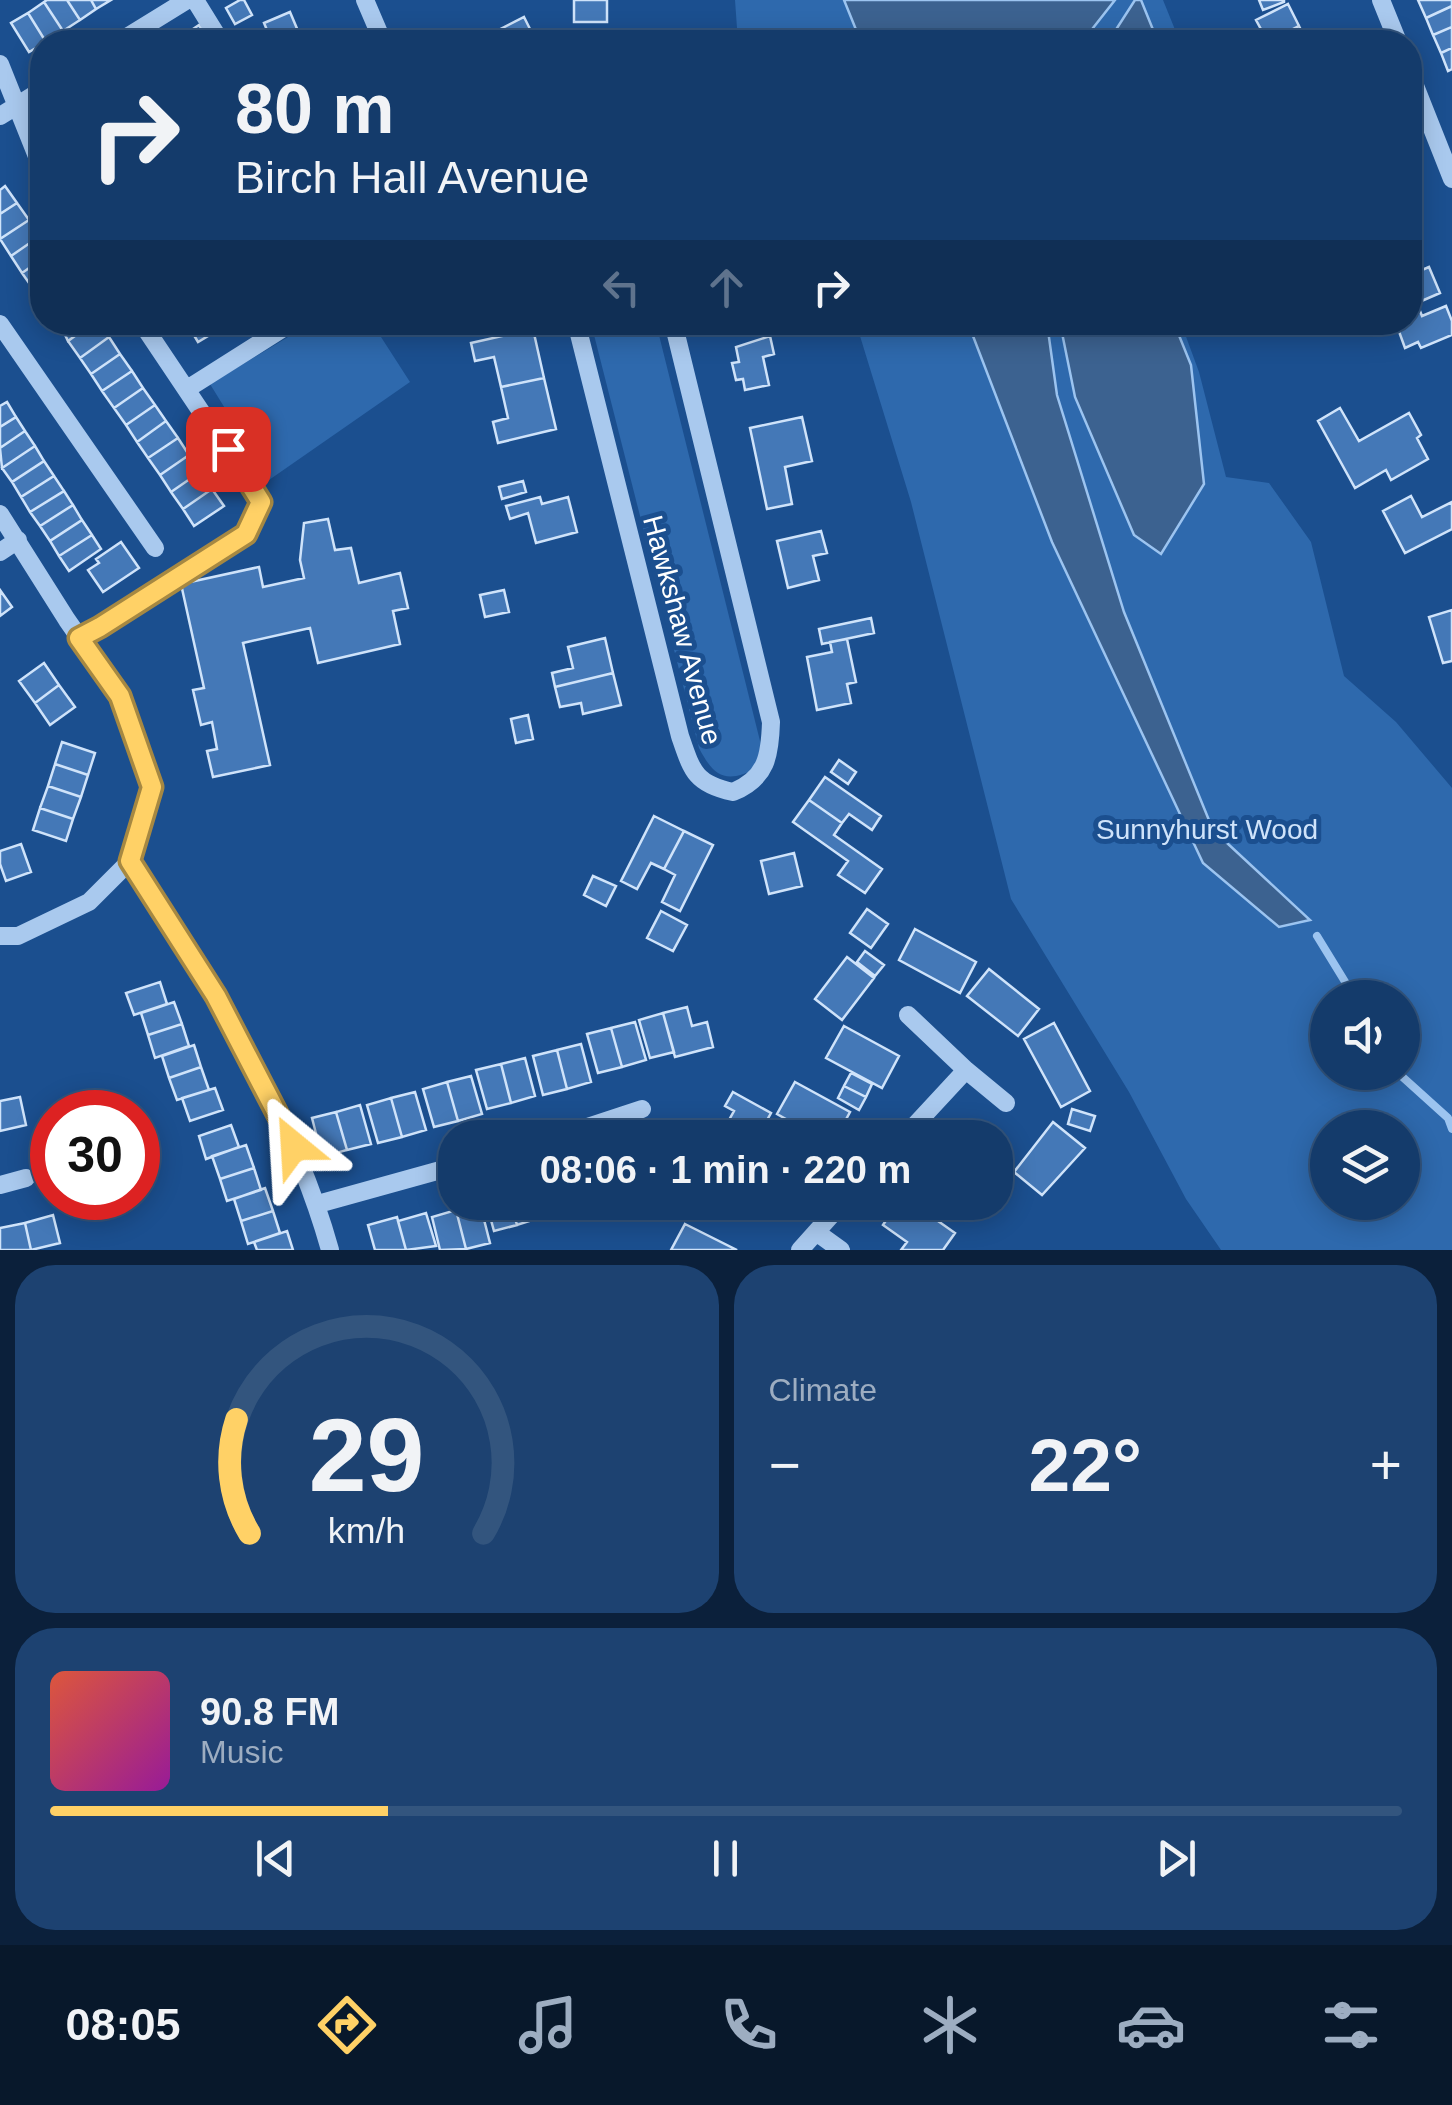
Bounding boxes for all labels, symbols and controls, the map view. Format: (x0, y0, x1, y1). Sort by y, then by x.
icon: right (70, 70, 200, 200)
text: 80 m (235, 70, 395, 148)
text: Birch Hall Avenue (235, 152, 589, 203)
icon: left (594, 260, 649, 315)
icon: ahead (699, 260, 754, 315)
icon: right (804, 260, 859, 315)
pin (186, 407, 271, 492)
icon: arrive (201, 422, 256, 477)
street label: Hawkshaw Avenue (637, 512, 728, 748)
park label: Sunnyhurst Wood (1096, 814, 1318, 845)
map controls (1310, 980, 1420, 1220)
button: sound (1310, 980, 1420, 1090)
speed limit sign: 30 (30, 1090, 160, 1220)
position arrow (242, 1094, 346, 1198)
button: layers (1310, 1110, 1420, 1220)
text: 08:06 · 1 min · 220 m (540, 1149, 911, 1191)
text: Climate (769, 1372, 877, 1408)
text: 29 (309, 1397, 425, 1513)
text: 22° (1029, 1423, 1142, 1507)
text: − (769, 1434, 801, 1496)
text: + (1370, 1434, 1402, 1496)
text: km/h (328, 1511, 405, 1551)
text: 90.8 FM (200, 1691, 339, 1733)
text: Music (200, 1734, 284, 1770)
icon: previous (248, 1831, 303, 1886)
icon: pause (698, 1831, 753, 1886)
icon: next (1149, 1831, 1204, 1886)
icon: directions (312, 1990, 382, 2060)
icon: music (513, 1990, 583, 2060)
icon: phone (714, 1990, 784, 2060)
icon: climate (915, 1990, 985, 2060)
icon: car (1116, 1990, 1186, 2060)
icon: filters (1316, 1990, 1386, 2060)
text: 08:05 (65, 1999, 181, 2050)

